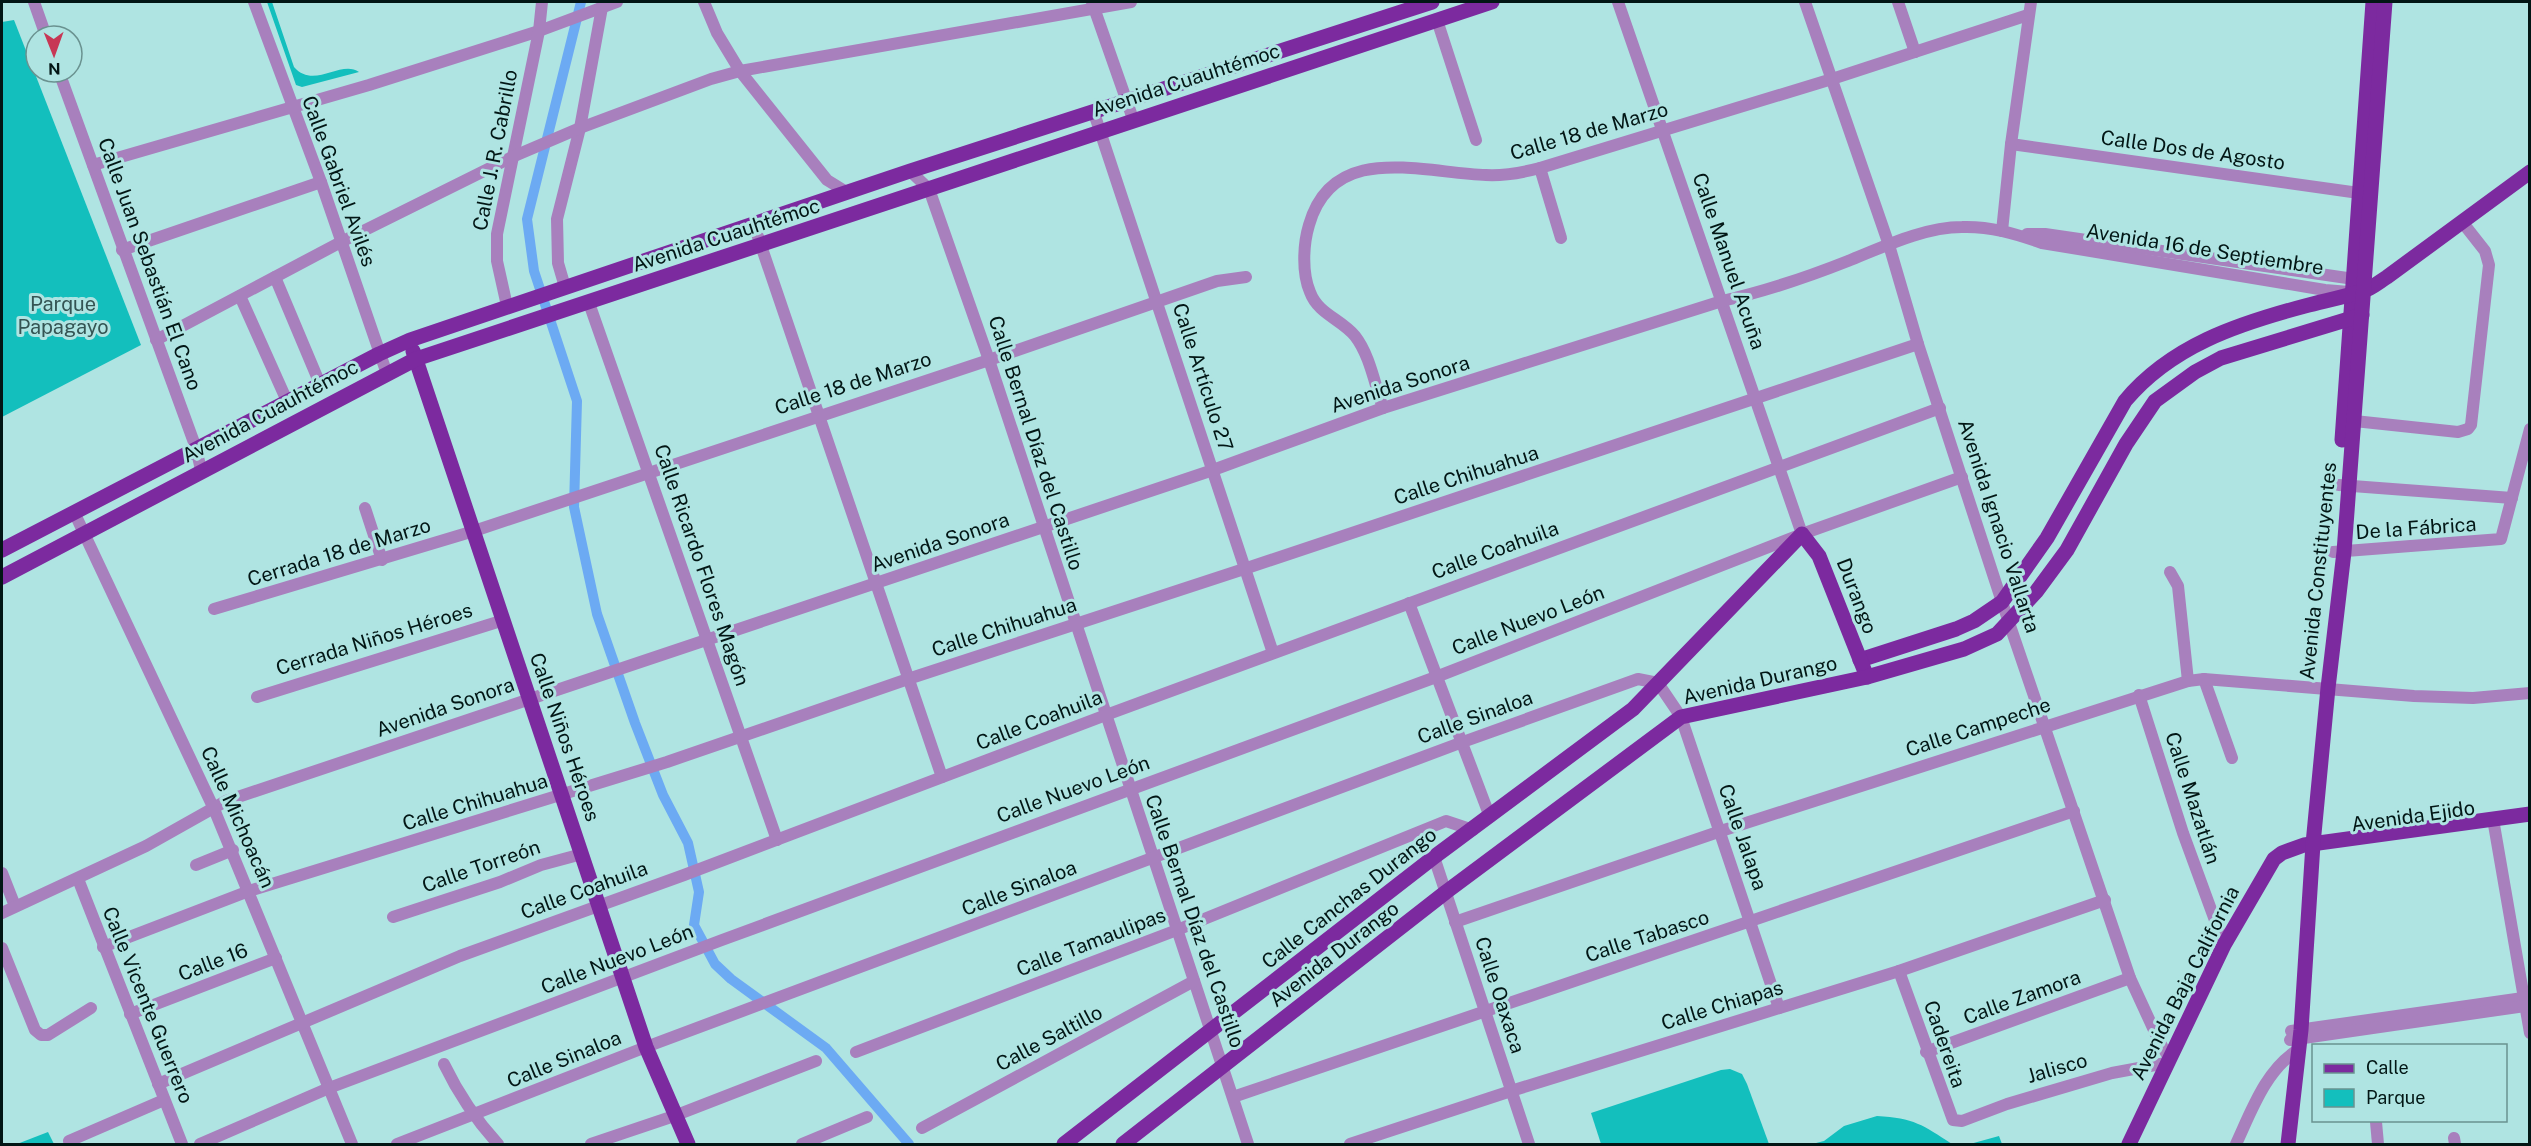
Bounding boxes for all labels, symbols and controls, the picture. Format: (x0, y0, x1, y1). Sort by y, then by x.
north arrow (24, 24, 84, 84)
street label: Avenida Cuauhtémoc (1089, 38, 1283, 122)
text: N (48, 59, 61, 78)
street label: Calle J. R. Cabrillo (468, 67, 522, 233)
street label: Calle Gabriel Avilés (297, 92, 381, 270)
street label: Calle 18 de Marzo (1507, 97, 1671, 165)
street label: Calle Dos de Agosto (2099, 125, 2287, 175)
street label: Calle Juan Sebastián El Cano (93, 134, 207, 394)
street label: Calle Manuel Acuña (1687, 170, 1771, 352)
street label: Avenida Cuauhtémoc (629, 193, 823, 277)
street label: Avenida 16 de Septiembre (2085, 218, 2325, 280)
park label: Parque Papagayo (17, 292, 109, 339)
street label: Calle Artículo 27 (1168, 300, 1238, 454)
street label: Calle Bernal Díaz del Castillo (983, 313, 1089, 573)
street label: Calle 18 de Marzo (772, 346, 934, 420)
street label: Avenida Sonora (1328, 350, 1472, 418)
street label: Avenida Cuauhtémoc (178, 354, 362, 468)
street label: Avenida Ignacio Vallarta (1953, 416, 2045, 636)
street label: Calle Chihuahua (1391, 440, 1541, 510)
street label: Calle Ricardo Flores Magón (649, 441, 755, 689)
street label: Avenida Constituyentes (2295, 461, 2341, 681)
street label: Avenida Sonora (868, 507, 1012, 577)
street label: De la Fábrica (2355, 512, 2477, 544)
street label: Cerrada 18 de Marzo (244, 513, 434, 591)
street label: Calle Coahuila (1428, 516, 1562, 584)
street label: Durango (1832, 555, 1882, 637)
street label: Calle Nuevo León (1448, 580, 1608, 660)
street label: Calle Chihuahua (929, 592, 1079, 662)
street label: Cerrada Niños Héroes (273, 598, 475, 680)
street label: Calle Niños Héroes (525, 650, 605, 824)
street label: Avenida Durango (1680, 651, 1840, 709)
street label: Avenida Sonora (373, 672, 517, 742)
street label: Calle Coahuila (972, 685, 1106, 755)
street label: Calle Sinaloa (1414, 685, 1536, 749)
street label: Calle Campeche (1903, 692, 2053, 762)
street label: Calle Mazatlán (2160, 729, 2226, 867)
street label: Calle Michoacán (196, 742, 280, 892)
street label: Calle Nuevo León (993, 750, 1153, 828)
street label: Calle Chihuahua (399, 768, 551, 836)
street label: Calle Jalapa (1714, 781, 1772, 893)
street label: Calle Bernal Díaz del Castillo (1140, 791, 1250, 1051)
street label: Avenida Ejido (2350, 795, 2476, 837)
street label: Calle Canchas Durango (1257, 822, 1441, 974)
street label: Calle Torreón (419, 835, 543, 897)
street label: Calle Sinaloa (958, 855, 1080, 921)
street label: Calle Coahuila (517, 856, 651, 924)
street label: Avenida Baja California (2126, 882, 2244, 1084)
street label: Avenida Durango (1264, 896, 1404, 1012)
street label: Calle Vicente Guerrero (98, 903, 198, 1107)
street label: Calle Tamaulipas (1013, 903, 1169, 981)
street label: Calle Tabasco (1582, 905, 1712, 967)
street label: Calle Nuevo León (537, 919, 697, 999)
street label: Calle Oaxaca (1470, 934, 1530, 1056)
street label: Calle 16 (175, 938, 251, 986)
street label: Calle Zamora (1960, 965, 2084, 1029)
street label: Calle Chiapas (1658, 975, 1786, 1035)
street label: Cadereita (1919, 997, 1971, 1091)
street label: Calle Saltillo (992, 1000, 1106, 1076)
street label: Calle Sinaloa (503, 1025, 625, 1093)
legend (2312, 1044, 2507, 1122)
street label: Jalisco (2024, 1048, 2090, 1088)
text: Calle (2366, 1057, 2409, 1078)
text: Parque (2366, 1087, 2426, 1108)

